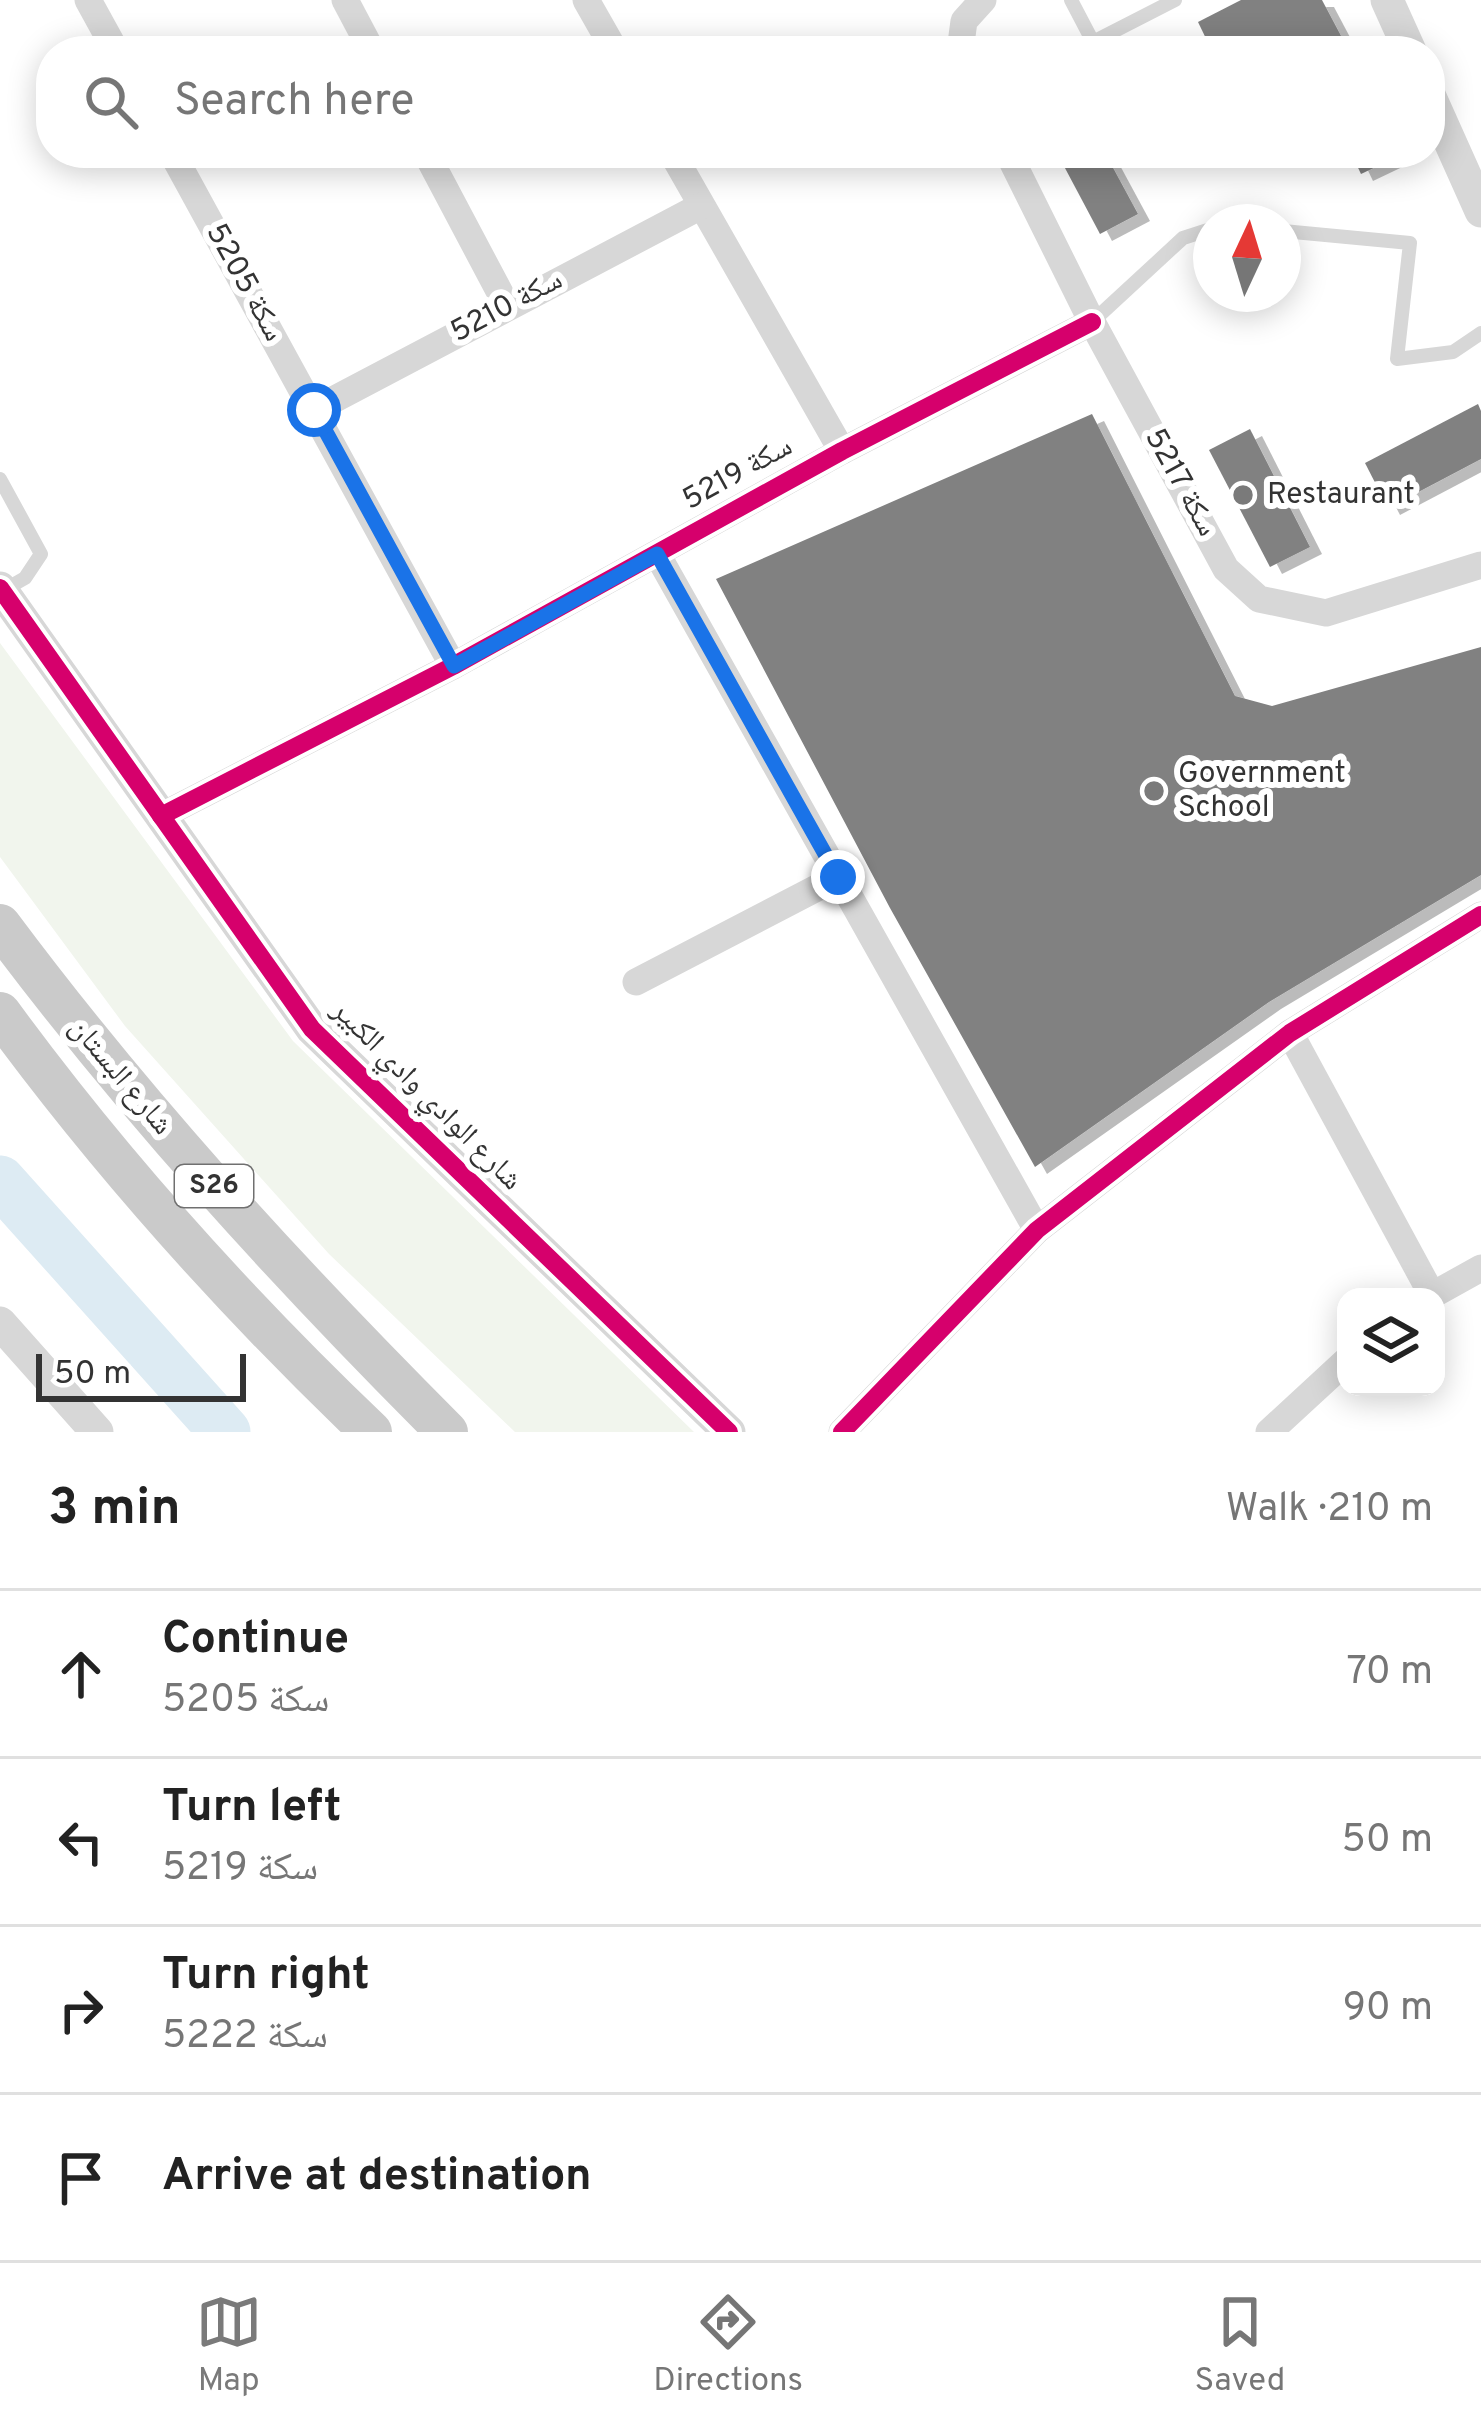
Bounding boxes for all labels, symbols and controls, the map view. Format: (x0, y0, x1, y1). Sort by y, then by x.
search box (36, 36, 1445, 168)
icon: search (78, 69, 144, 135)
text: Search here (174, 74, 414, 131)
north arrow (1193, 204, 1301, 312)
street label: سكة 5205 (197, 218, 291, 348)
street label: سكة 5210 (445, 262, 569, 352)
route start (287, 383, 341, 437)
street label: سكة 5217 (1135, 423, 1225, 543)
street label: سكة 5219 (677, 429, 799, 519)
place label: Restaurant (1267, 477, 1415, 514)
marker: Restaurant (1230, 482, 1256, 508)
place label: Government School (1178, 756, 1346, 827)
marker: Government School (1141, 778, 1167, 804)
route end (811, 850, 865, 904)
street label: شارع الوادي وادي الكبير (320, 992, 529, 1201)
street label: شارع البستان (60, 1011, 180, 1143)
road number: S26 (175, 1165, 253, 1207)
map controls (1337, 1288, 1445, 1396)
button: layers (1337, 1288, 1445, 1396)
scale bar (36, 1348, 246, 1401)
text: 50 m (54, 1354, 131, 1396)
text: 3 min (48, 1478, 181, 1543)
text: Walk · 210 m (1226, 1486, 1433, 1535)
text: Continue (162, 1612, 349, 1669)
icon: ahead (48, 1641, 114, 1707)
text: 70 m (1347, 1649, 1433, 1698)
text: سكة 5205 (162, 1677, 330, 1726)
text: Turn left (162, 1780, 341, 1837)
icon: left (48, 1809, 114, 1875)
text: 50 m (1342, 1817, 1433, 1866)
text: سكة 5219 (162, 1845, 318, 1894)
text: Turn right (162, 1948, 370, 2005)
icon: right (48, 1977, 114, 2043)
text: 90 m (1343, 1985, 1433, 2034)
text: سكة 5222 (162, 2013, 328, 2062)
icon: arrive (48, 2145, 114, 2211)
text: Arrive at destination (162, 2149, 592, 2206)
tab: Map (196, 2289, 262, 2403)
tab: Directions (653, 2289, 803, 2403)
tab: Saved (1195, 2289, 1285, 2403)

